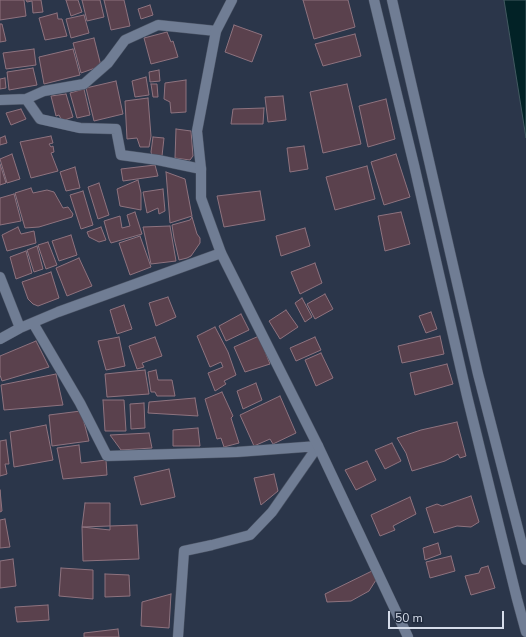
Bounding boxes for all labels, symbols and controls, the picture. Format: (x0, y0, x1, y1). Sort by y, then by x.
scale bar (390, 603, 506, 629)
text: 50 m (395, 610, 423, 626)

